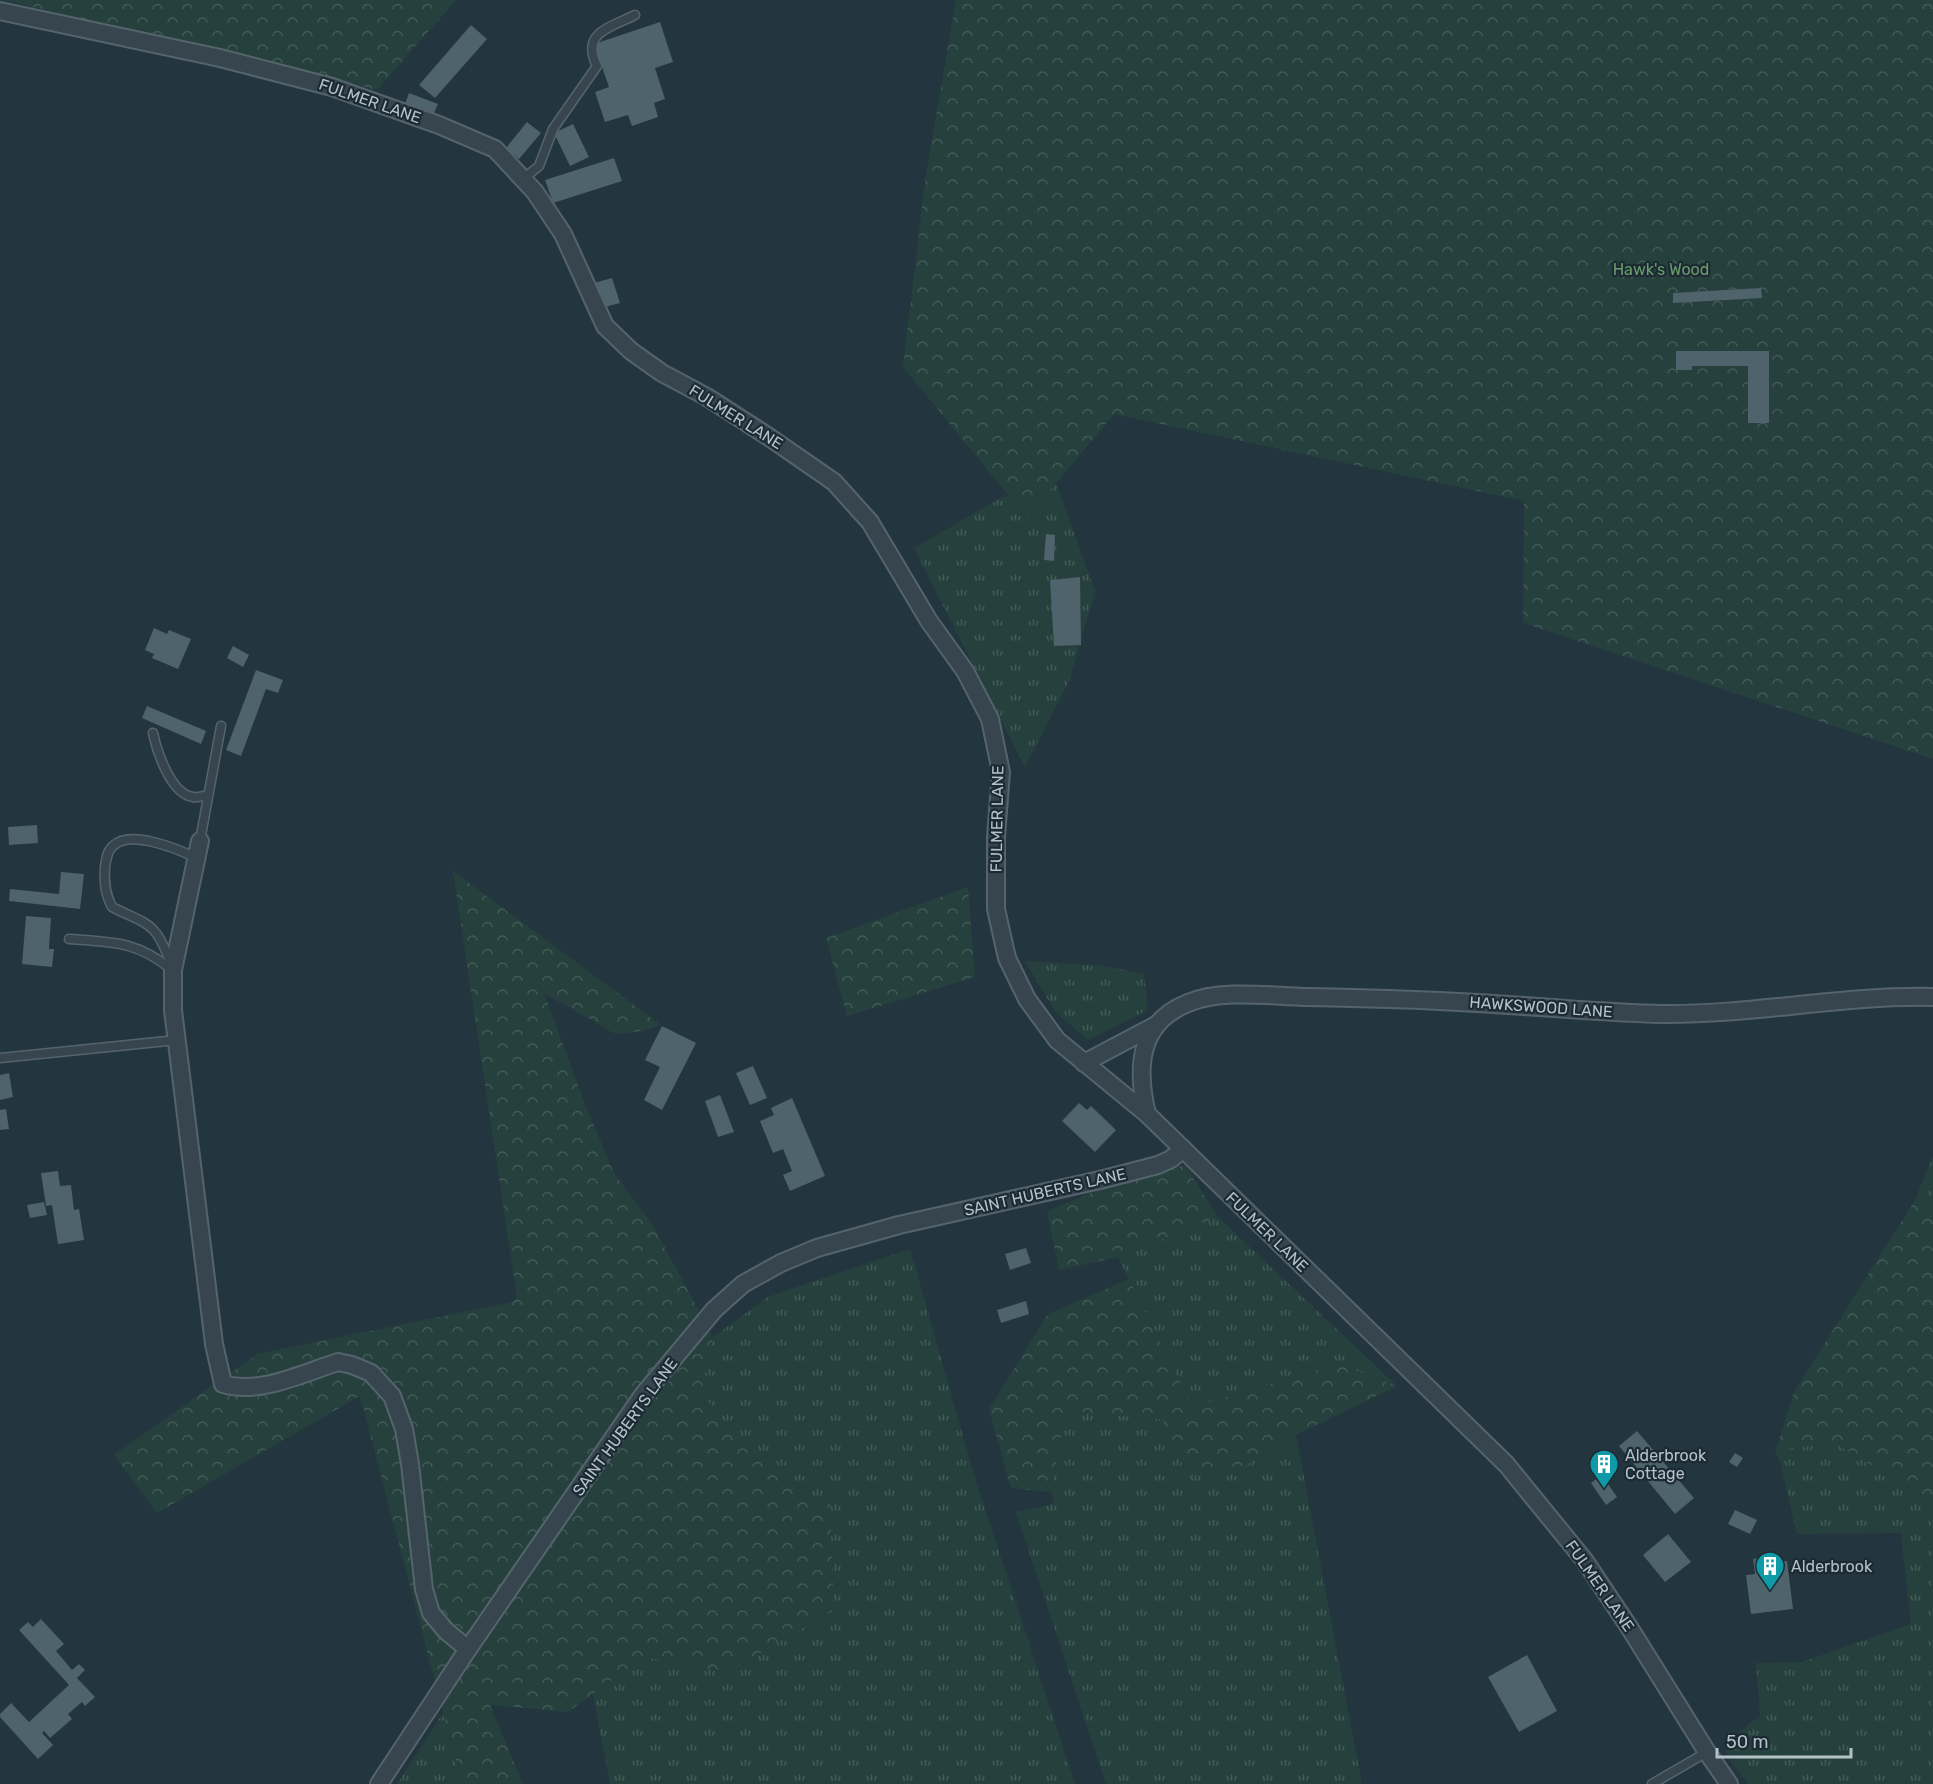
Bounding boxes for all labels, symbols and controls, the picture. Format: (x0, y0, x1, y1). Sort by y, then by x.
street label: FULMER LANE (316, 75, 424, 127)
park label: Hawk's Wood (1613, 260, 1709, 279)
street label: FULMER LANE (686, 381, 786, 453)
street label: FULMER LANE (987, 765, 1007, 873)
street label: HAWKSWOOD LANE (1469, 993, 1613, 1021)
street label: SAINT HUBERTS LANE (962, 1164, 1128, 1220)
street label: FULMER LANE (1222, 1188, 1312, 1276)
street label: SAINT HUBERTS LANE (569, 1354, 681, 1500)
place label: Alderbrook Cottage (1625, 1446, 1707, 1483)
building icon: Alderbrook Cottage (1588, 1448, 1620, 1490)
street label: FULMER LANE (1562, 1537, 1638, 1635)
building icon: Alderbrook (1754, 1550, 1786, 1592)
place label: Alderbrook (1791, 1557, 1873, 1576)
scale bar (1717, 1721, 1850, 1759)
text: 50 m (1726, 1731, 1769, 1753)

